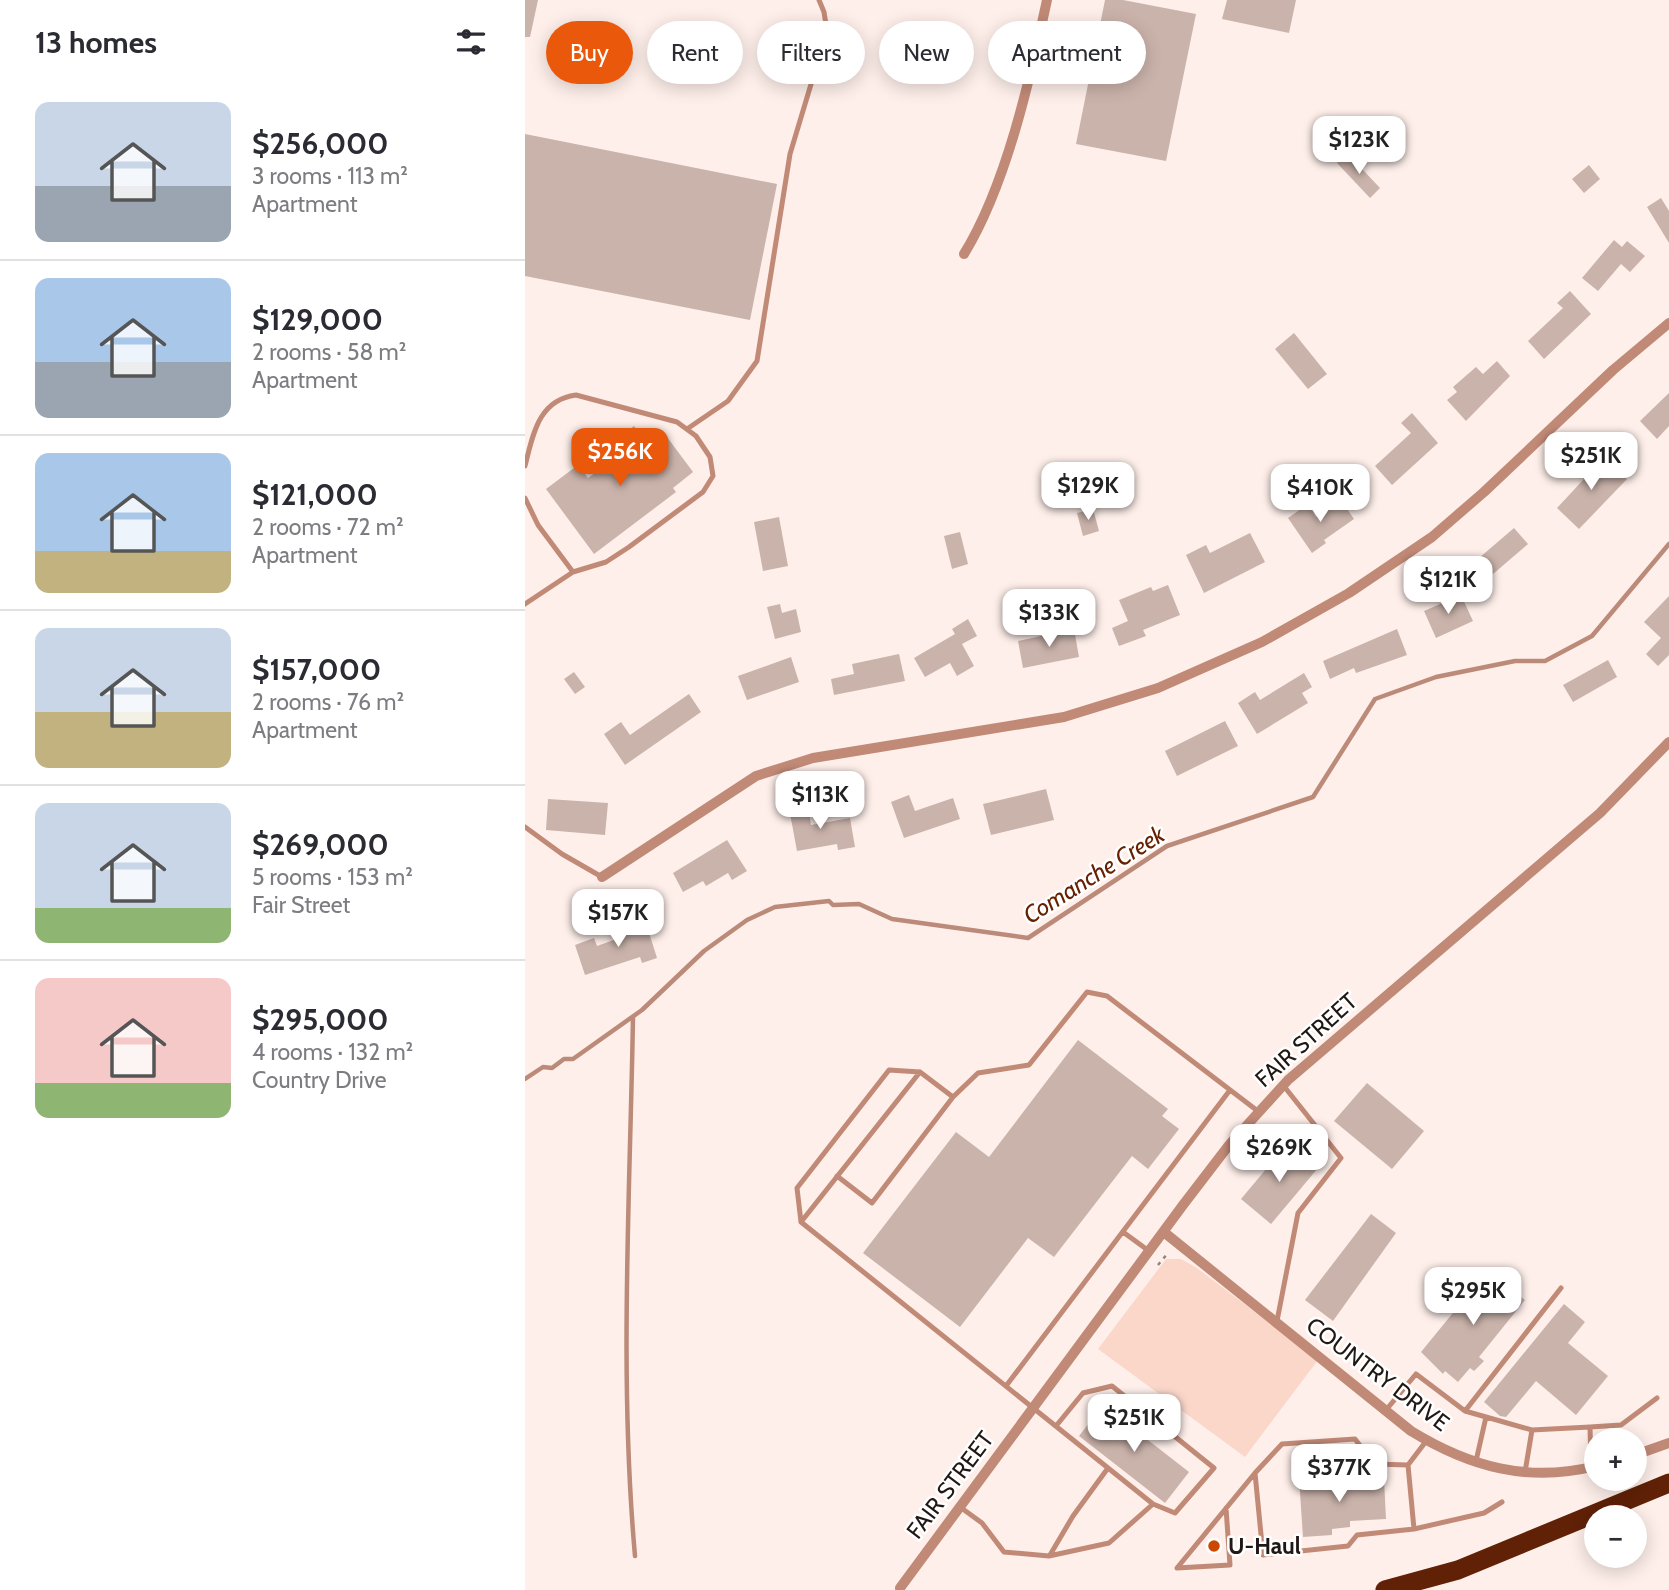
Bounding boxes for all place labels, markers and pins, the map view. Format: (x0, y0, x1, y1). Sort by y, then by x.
pin: $123K (1310, 116, 1408, 176)
pin: $256K (571, 428, 669, 488)
pin: $251K (1542, 433, 1640, 492)
pin: $129K (1039, 462, 1137, 522)
pin: $410K (1271, 464, 1369, 524)
pin: $121K (1399, 556, 1497, 616)
pin: $133K (1000, 590, 1098, 649)
pin: $113K (771, 772, 869, 831)
pin: $157K (569, 890, 667, 949)
pin: $269K (1230, 1124, 1328, 1184)
pin: $295K (1424, 1268, 1522, 1327)
pin: $251K (1085, 1394, 1183, 1454)
pin: $377K (1290, 1444, 1388, 1504)
place label: U-Haul (1228, 1532, 1301, 1560)
marker: U-Haul (1206, 1538, 1222, 1554)

